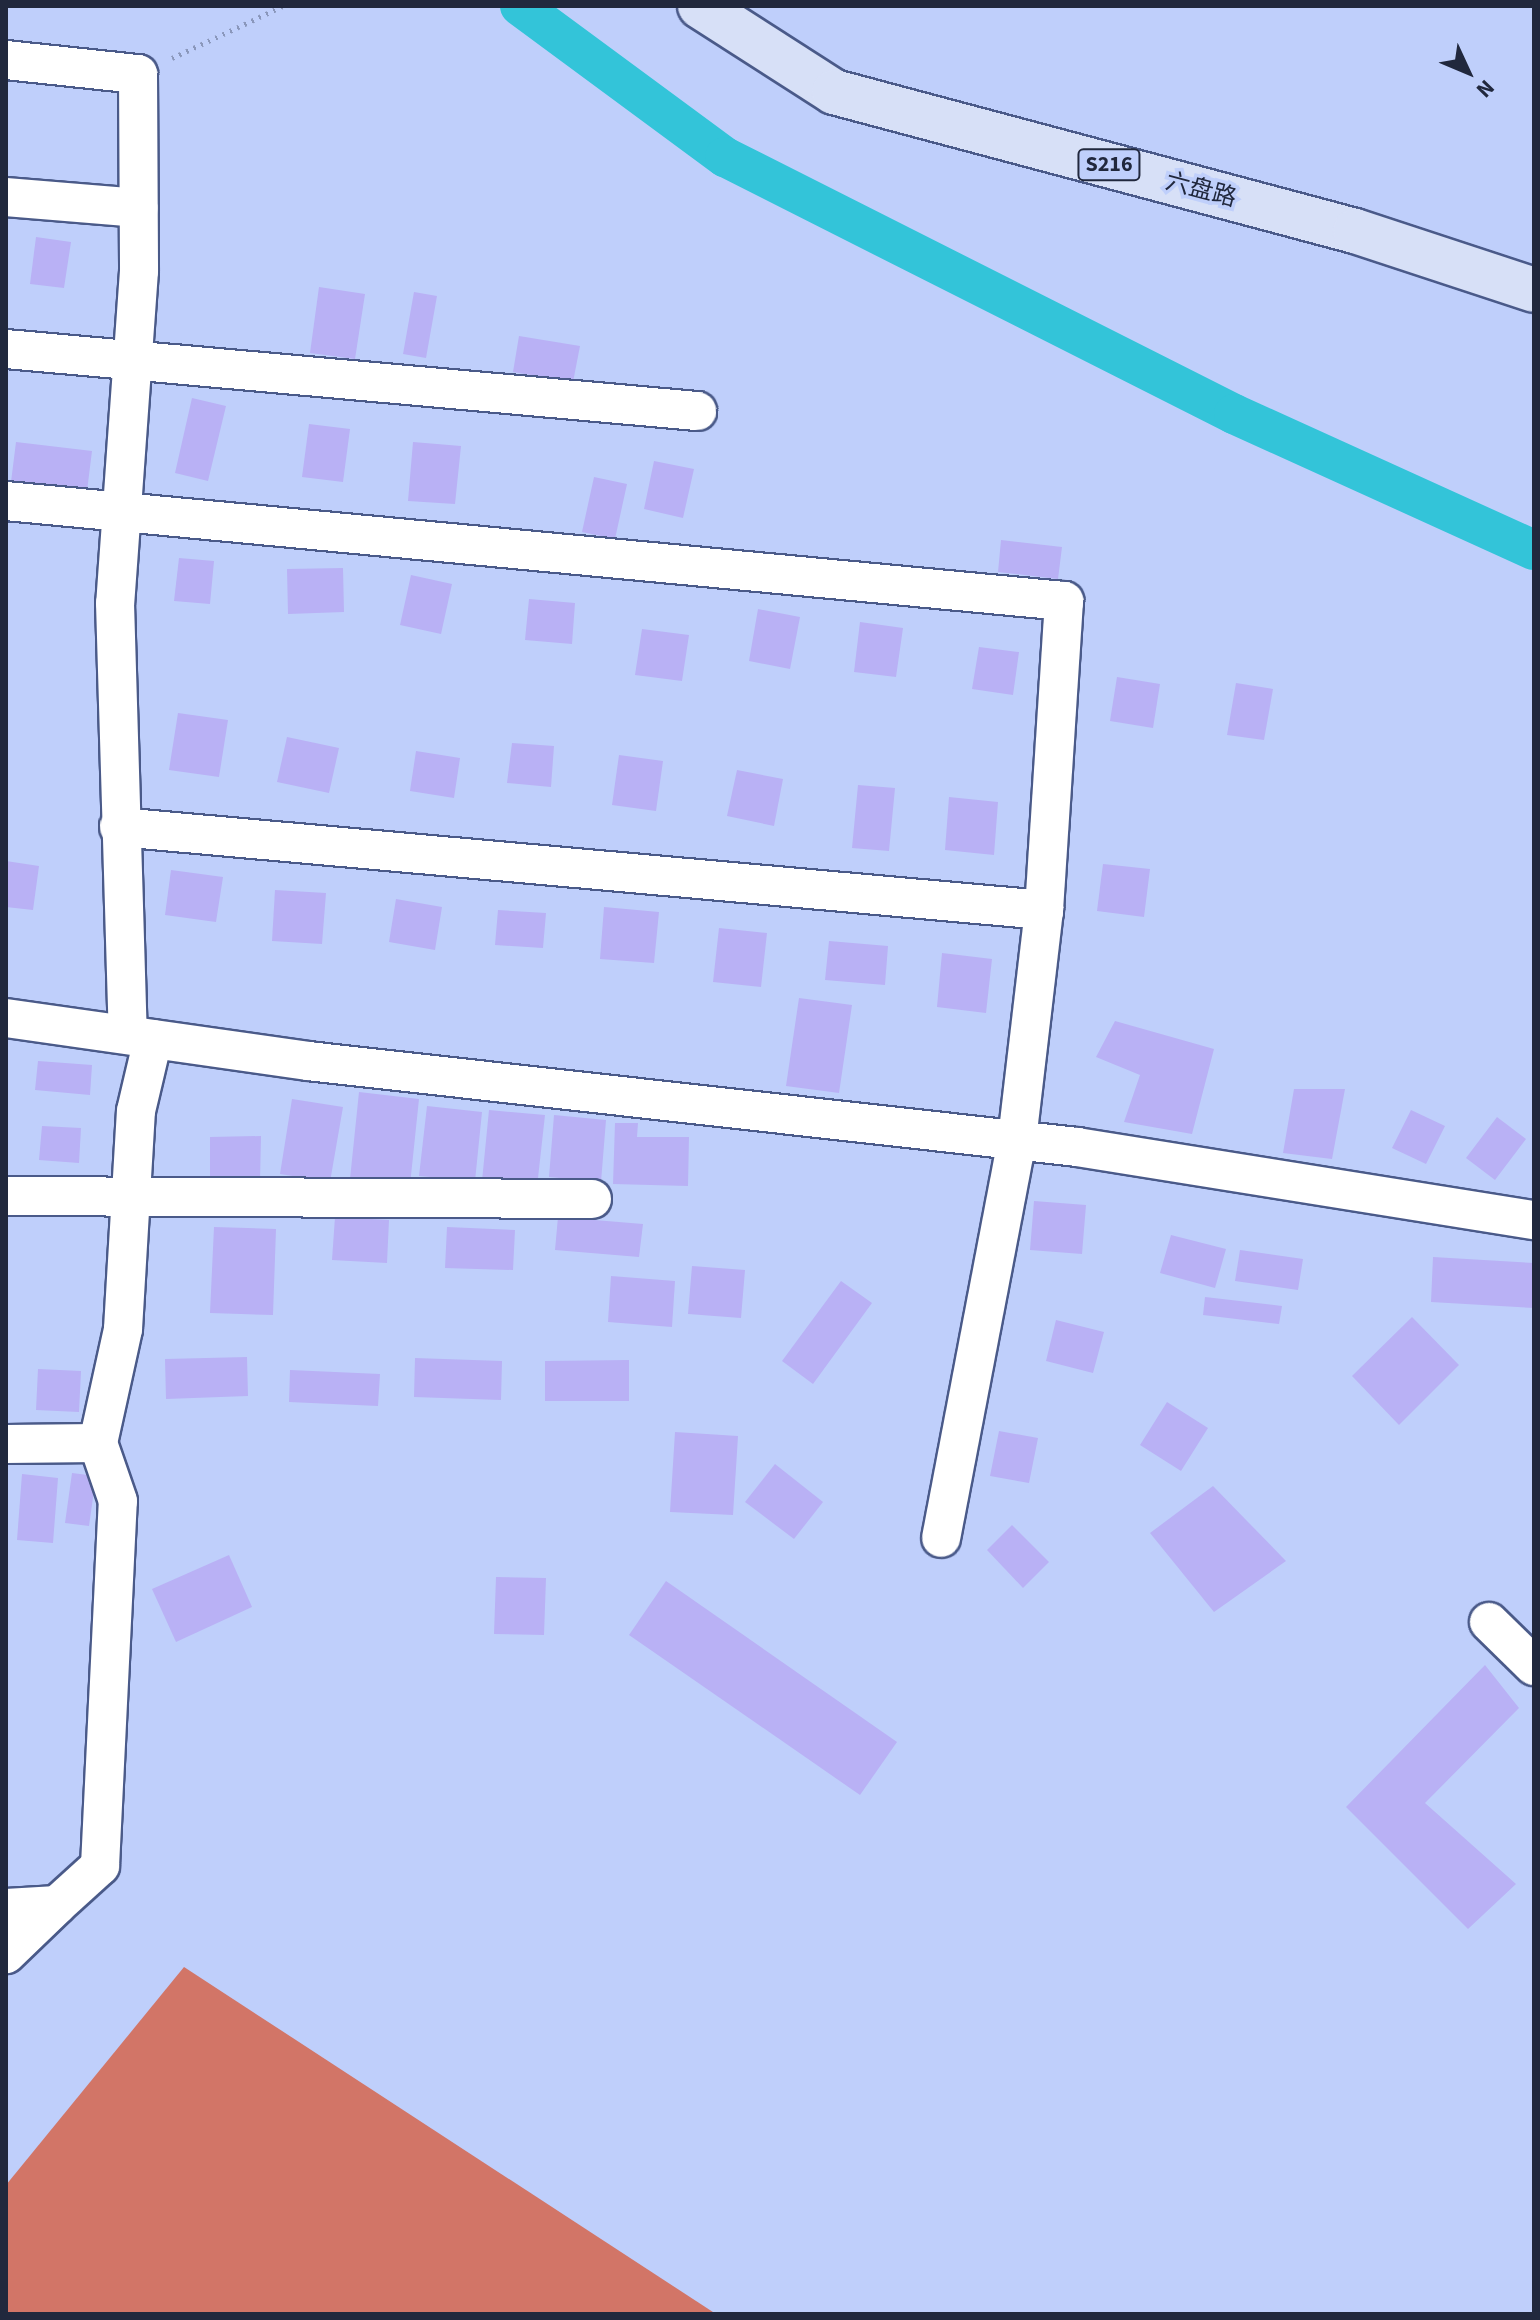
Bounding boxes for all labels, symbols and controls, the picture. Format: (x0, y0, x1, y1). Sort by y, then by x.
north arrow (1428, 32, 1508, 112)
text: N (1469, 72, 1502, 105)
road number: S216 (1077, 147, 1141, 183)
street label: 六盘路 (1162, 167, 1240, 213)

